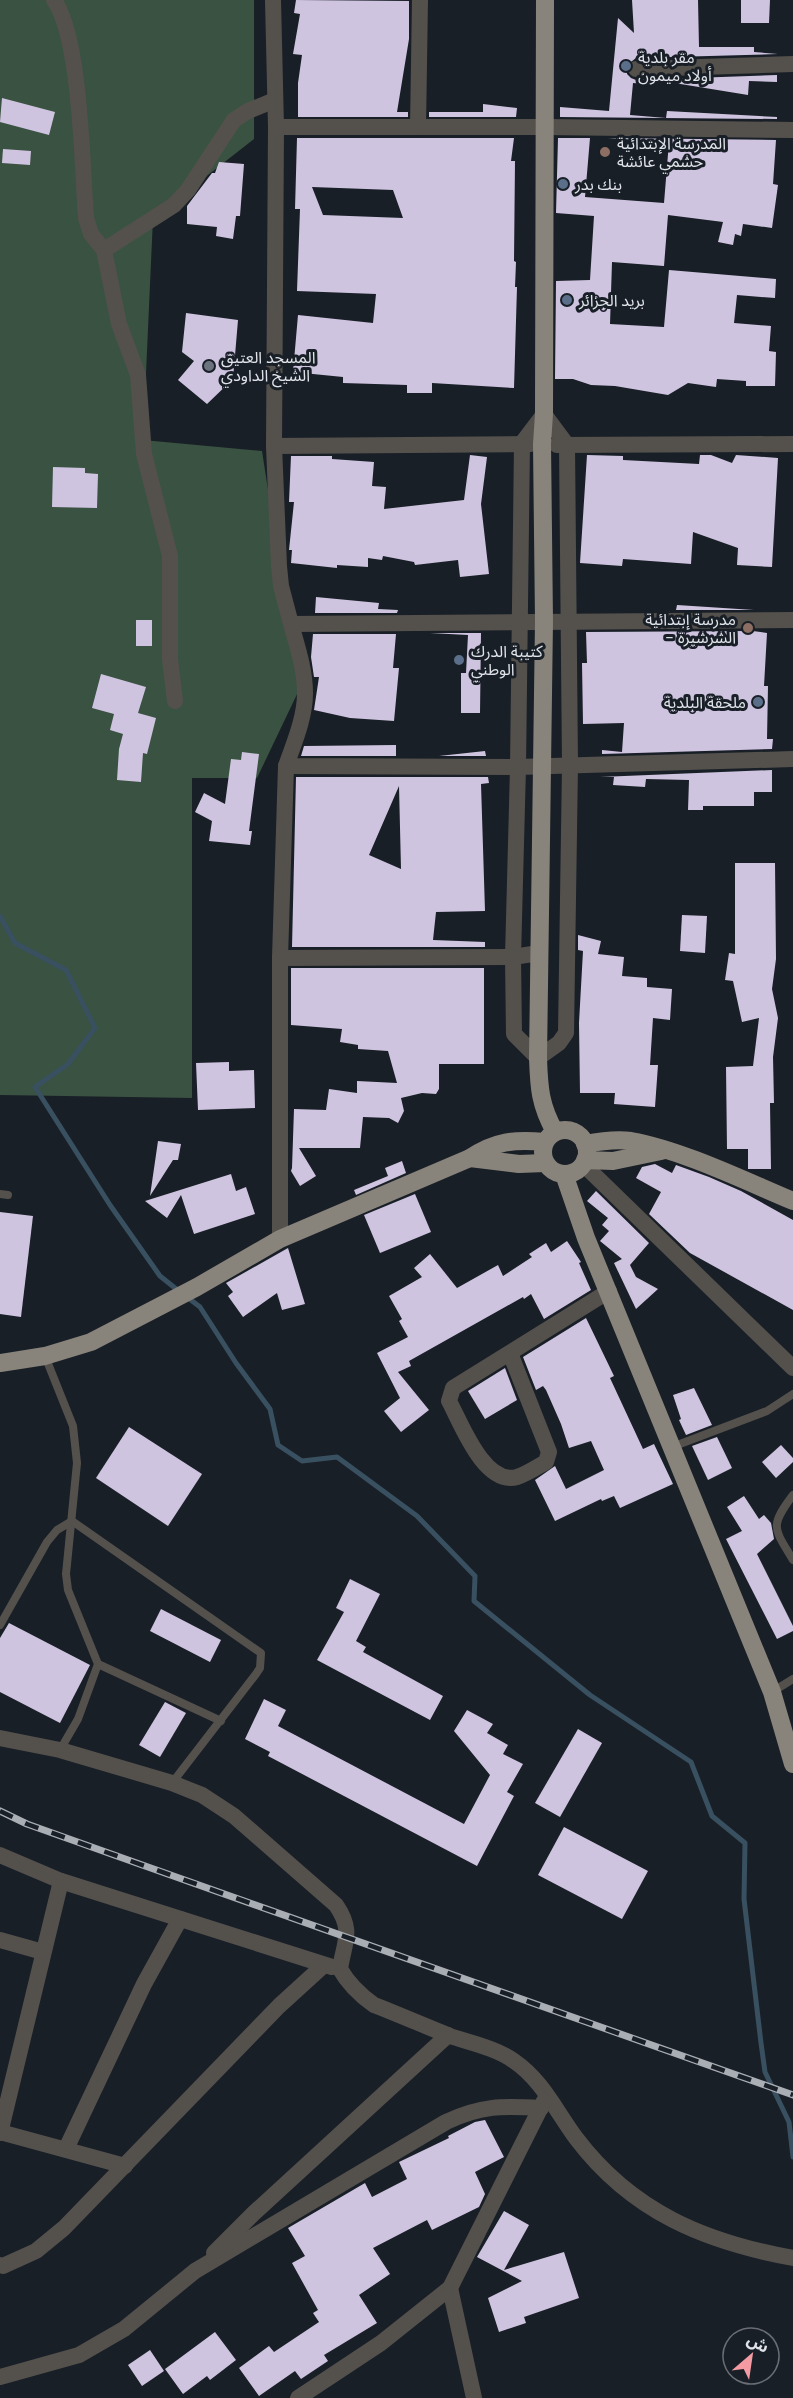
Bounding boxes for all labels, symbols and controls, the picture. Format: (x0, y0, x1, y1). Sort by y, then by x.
place label: مقر بلدية أولاد ميمون (638, 47, 712, 85)
marker: مقر بلدية أولاد ميمون (619, 59, 633, 73)
place label: المدرسة الإبتدائية حشمي عائشة (617, 133, 726, 174)
marker: المدرسة الإبتدائية حشمي عائشة (598, 145, 612, 159)
place label: بنك بدر (574, 174, 622, 194)
marker: بنك بدر (556, 177, 570, 191)
place label: بريد الجزائر (578, 290, 645, 310)
marker: بريد الجزائر (560, 293, 574, 307)
place label: المسجد العتيق الشيخ الداودي (221, 347, 315, 388)
marker: المسجد العتيق الشيخ الداودي (202, 359, 216, 373)
place label: مدرسة إبتدائية - الشرشيرة (645, 609, 736, 647)
marker: مدرسة إبتدائية - الشرشيرة (741, 621, 755, 635)
place label: كتيبة الدرك الوطني (471, 641, 543, 682)
marker: كتيبة الدرك الوطني (452, 653, 466, 667)
place label: ملحقة البلدية (664, 692, 746, 712)
marker: ملحقة البلدية (751, 695, 765, 709)
north arrow (721, 2326, 781, 2386)
text: ش (744, 2329, 773, 2357)

